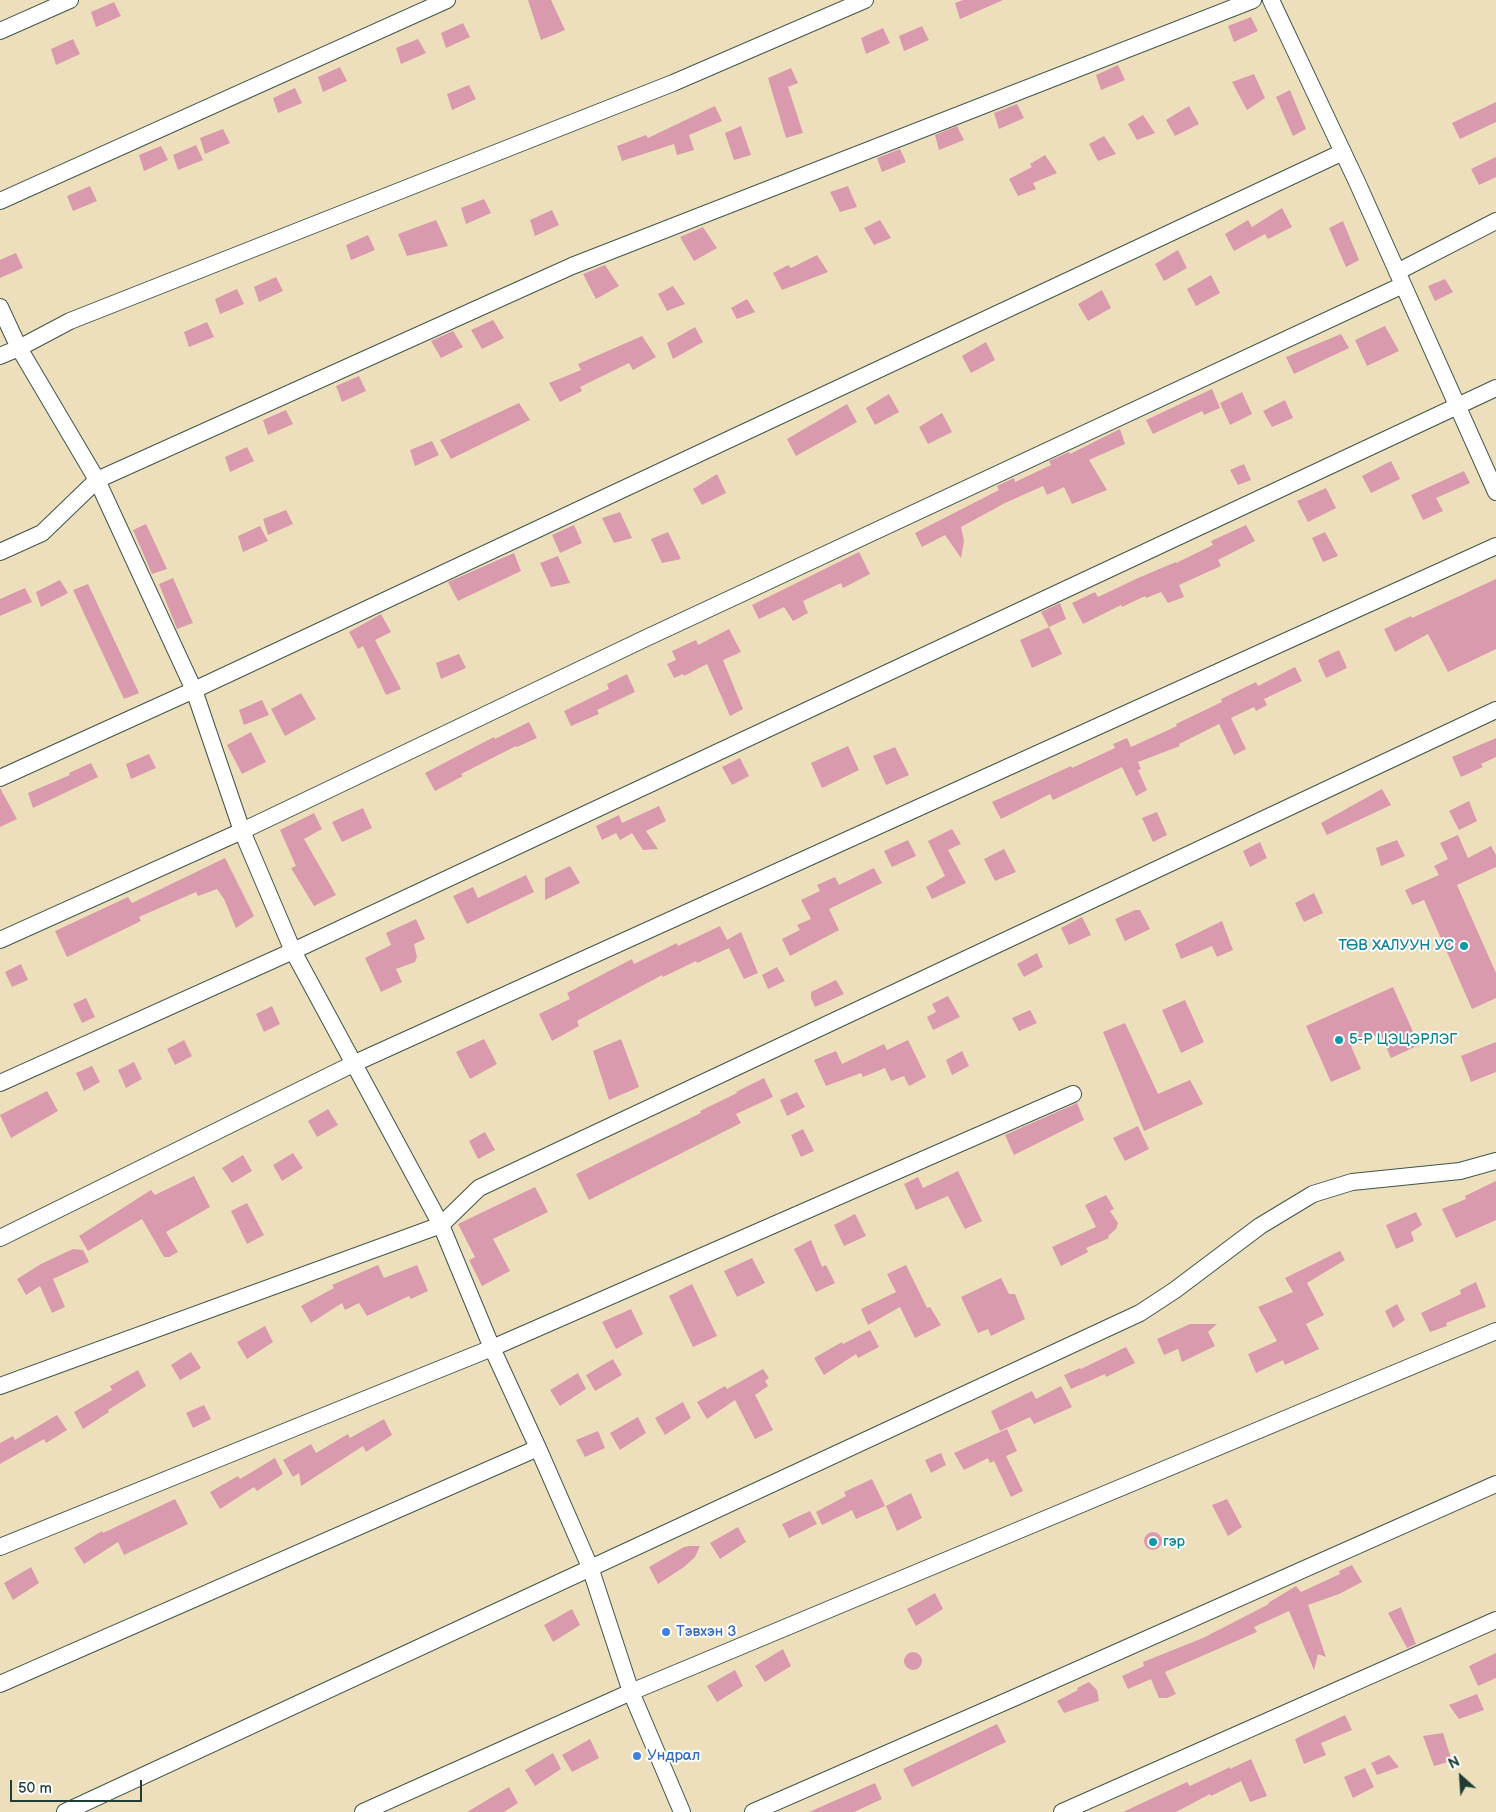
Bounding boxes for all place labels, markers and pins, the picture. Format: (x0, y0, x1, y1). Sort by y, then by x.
place label: ТӨВ ХАЛУУН УС (1338, 937, 1454, 955)
marker: ТӨВ ХАЛУУН УС (1458, 940, 1470, 952)
place label: 5-Р ЦЭЦЭРЛЭГ (1349, 1031, 1457, 1049)
marker: 5-Р ЦЭЦЭРЛЭГ (1333, 1034, 1345, 1046)
place label: гэр (1163, 1533, 1185, 1551)
marker: гэр (1147, 1536, 1159, 1548)
place label: Тэвхэн 3 (676, 1623, 737, 1641)
marker: Тэвхэн 3 (660, 1626, 672, 1638)
place label: Ундрал (647, 1747, 700, 1765)
marker: Ундрал (631, 1750, 643, 1762)

